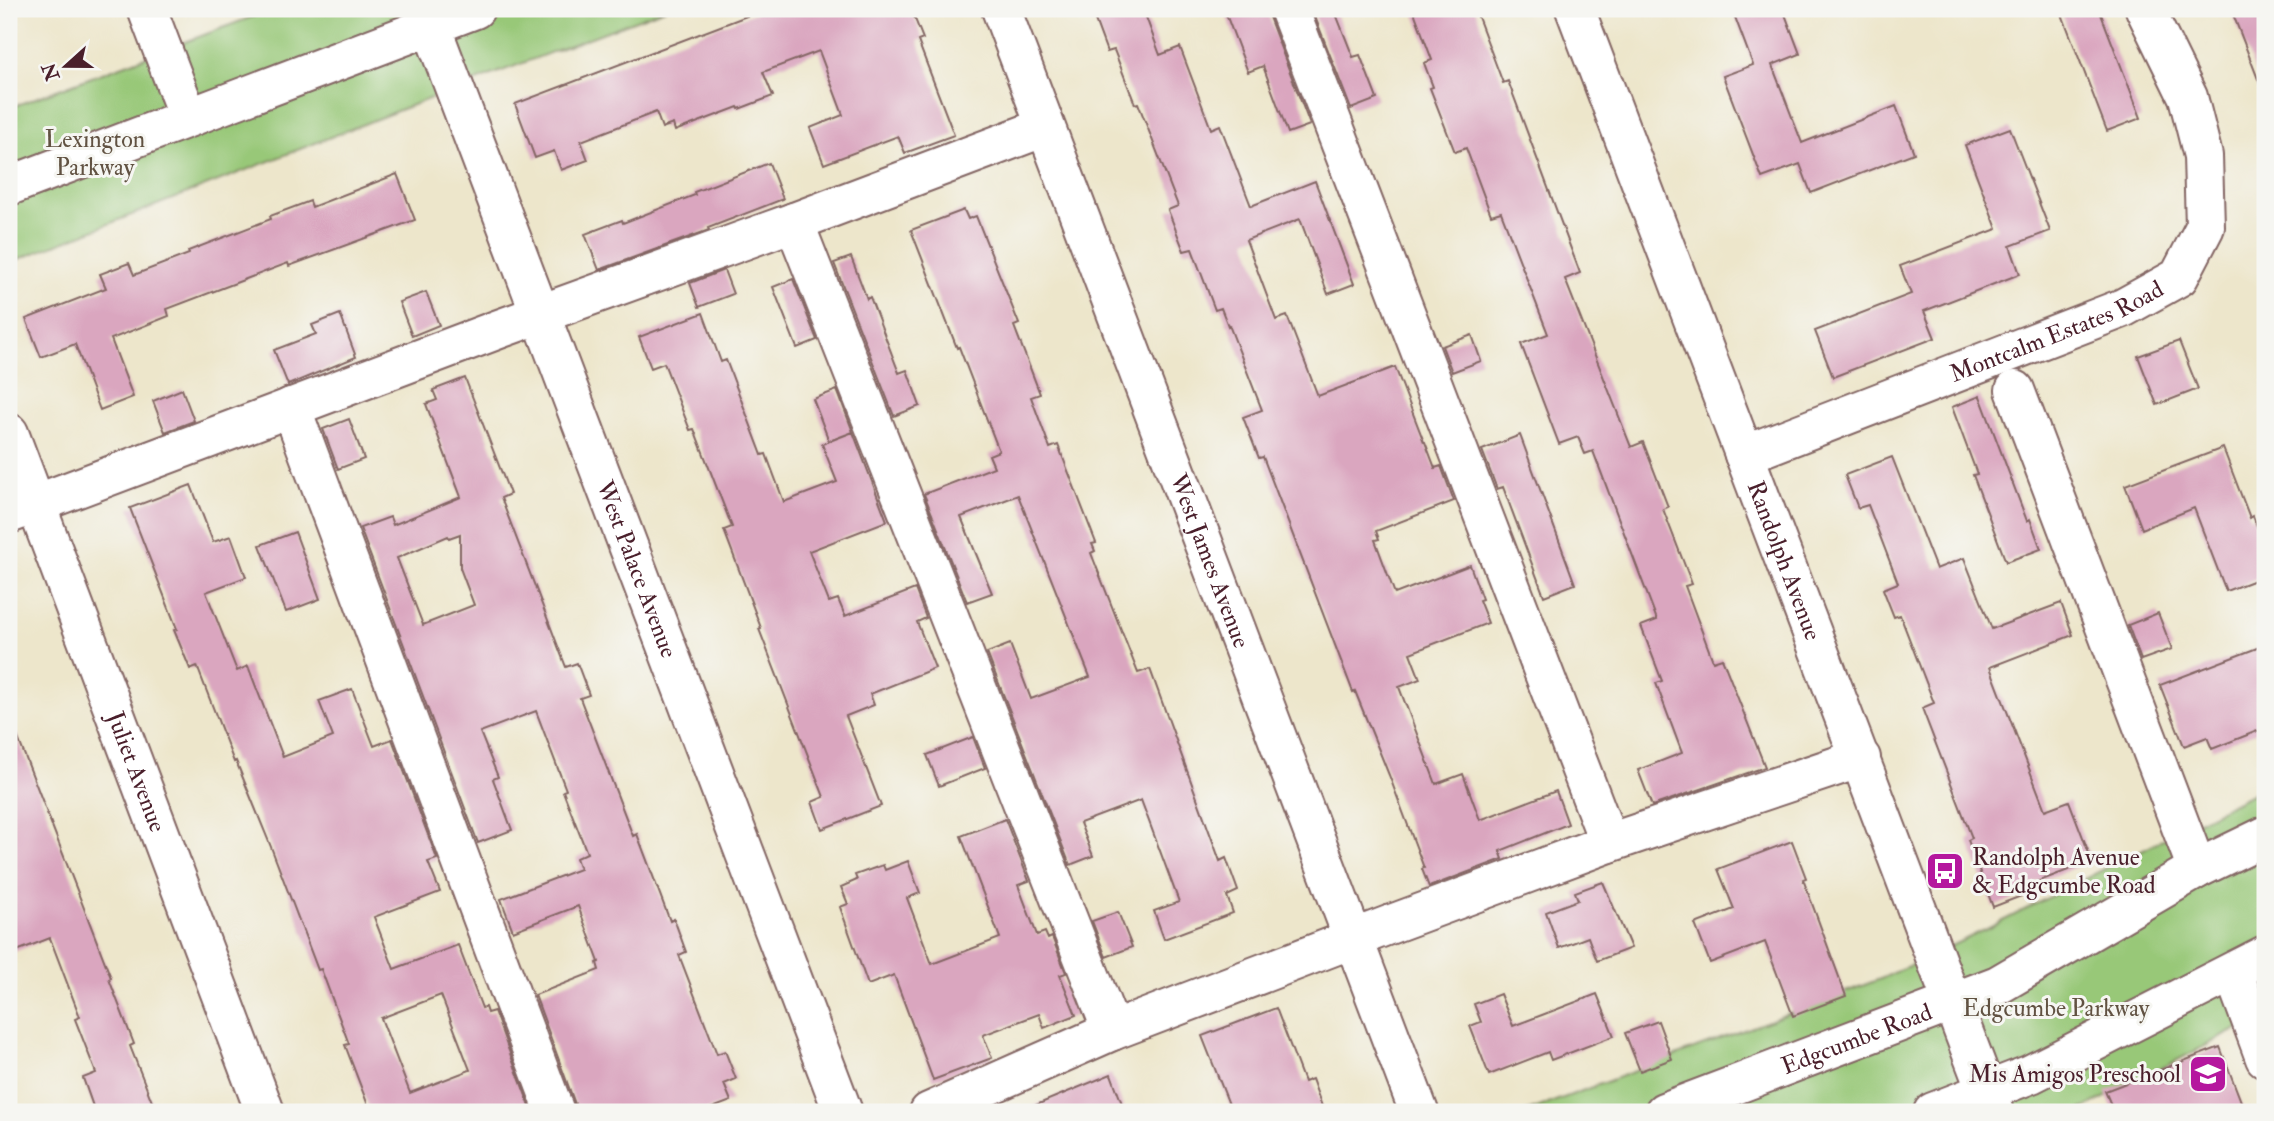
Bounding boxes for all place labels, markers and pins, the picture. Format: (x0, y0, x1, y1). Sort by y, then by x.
place label: Randolph Avenue & Edgcumbe Road (1972, 842, 2156, 901)
bus stop icon: Randolph Avenue & Edgcumbe Road (1924, 850, 1966, 892)
school or university icon: Mis Amigos Preschool (2187, 1053, 2229, 1095)
place label: Mis Amigos Preschool (1969, 1059, 2181, 1090)

